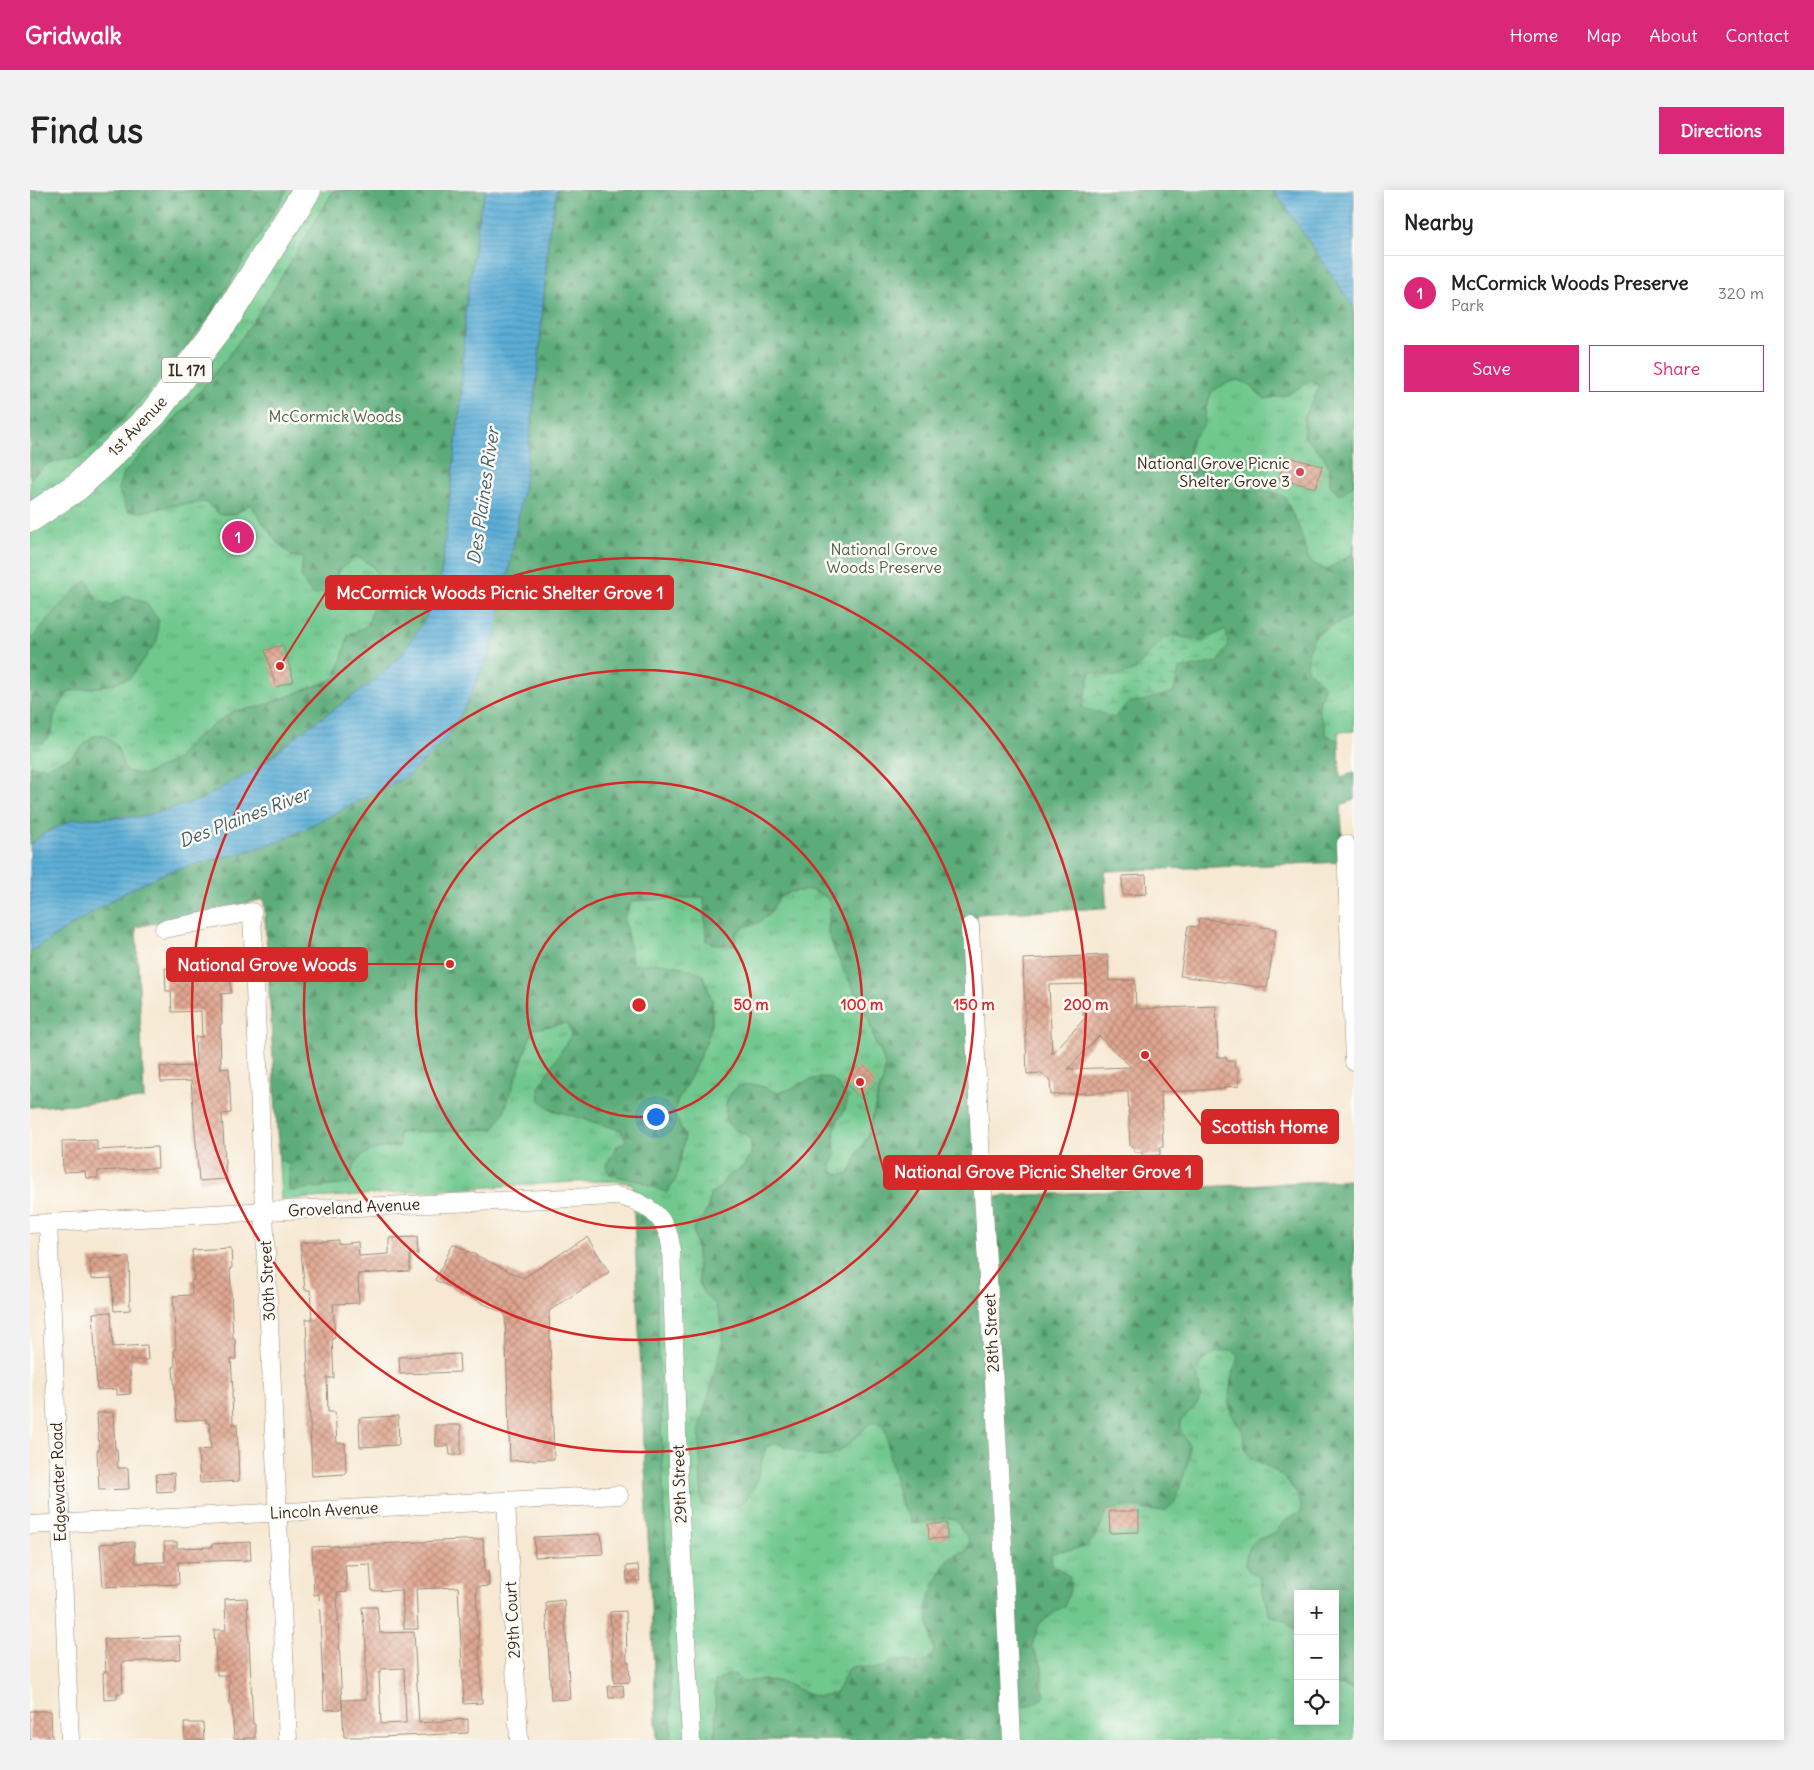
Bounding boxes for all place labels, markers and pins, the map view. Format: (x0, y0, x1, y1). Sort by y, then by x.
place label: National Grove Picnic Shelter Grove 3 (1137, 453, 1290, 491)
marker: National Grove Picnic Shelter Grove 3 (1294, 466, 1306, 478)
pin: 1 (222, 518, 254, 556)
callout: McCormick Woods Picnic Shelter Grove 1 (326, 576, 673, 609)
callout: National Grove Woods (167, 948, 367, 981)
centre of rings (630, 996, 648, 1014)
callout: Scottish Home (1202, 1110, 1338, 1143)
callout: National Grove Picnic Shelter Grove 1 (884, 1156, 1202, 1189)

